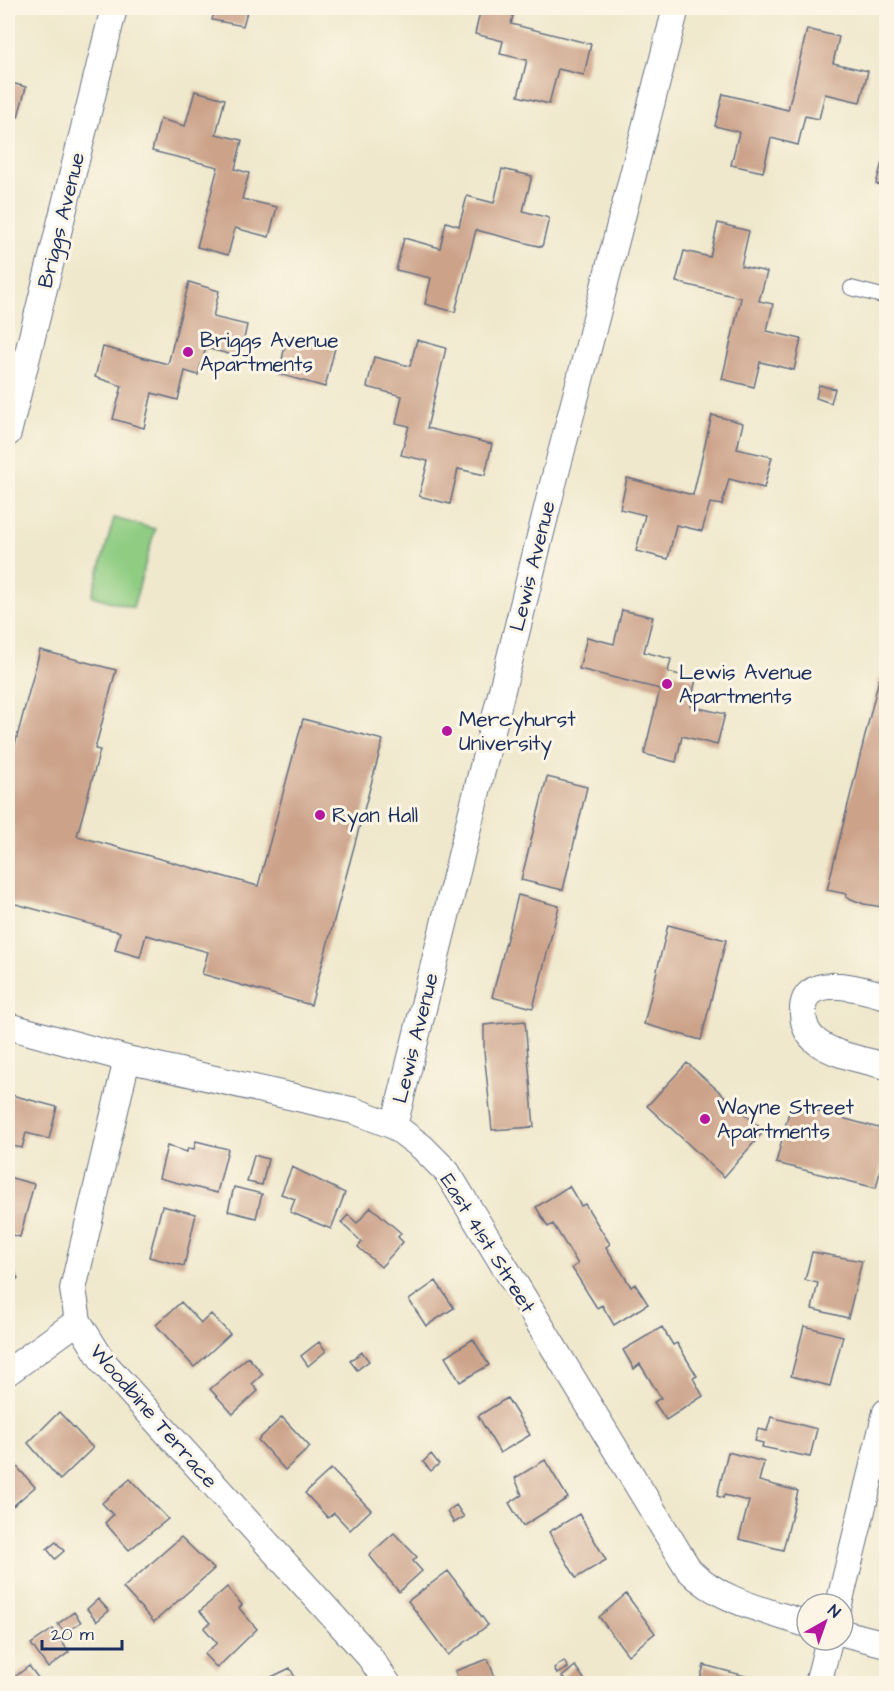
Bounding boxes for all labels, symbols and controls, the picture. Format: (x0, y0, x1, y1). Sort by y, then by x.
street label: Briggs Avenue (31, 149, 94, 291)
place label: Briggs Avenue Apartments (200, 326, 339, 380)
marker: Briggs Avenue Apartments (181, 345, 195, 359)
street label: Lewis Avenue (502, 498, 563, 634)
place label: Lewis Avenue Apartments (679, 658, 812, 712)
marker: Lewis Avenue Apartments (660, 677, 674, 691)
place label: Mercyhurst University (459, 705, 576, 760)
marker: Mercyhurst University (440, 724, 454, 738)
place label: Ryan Hall (332, 801, 418, 832)
marker: Ryan Hall (313, 808, 327, 822)
street label: Lewis Avenue (385, 970, 446, 1106)
place label: Wayne Street Apartments (717, 1093, 855, 1147)
marker: Wayne Street Apartments (698, 1112, 712, 1126)
street label: East 41st Street (433, 1168, 542, 1319)
street label: Woodbine Terrace (83, 1338, 224, 1495)
north arrow (795, 1592, 855, 1652)
text: N (823, 1600, 845, 1623)
scale bar (42, 1613, 122, 1651)
text: 20 m (51, 1622, 94, 1647)

